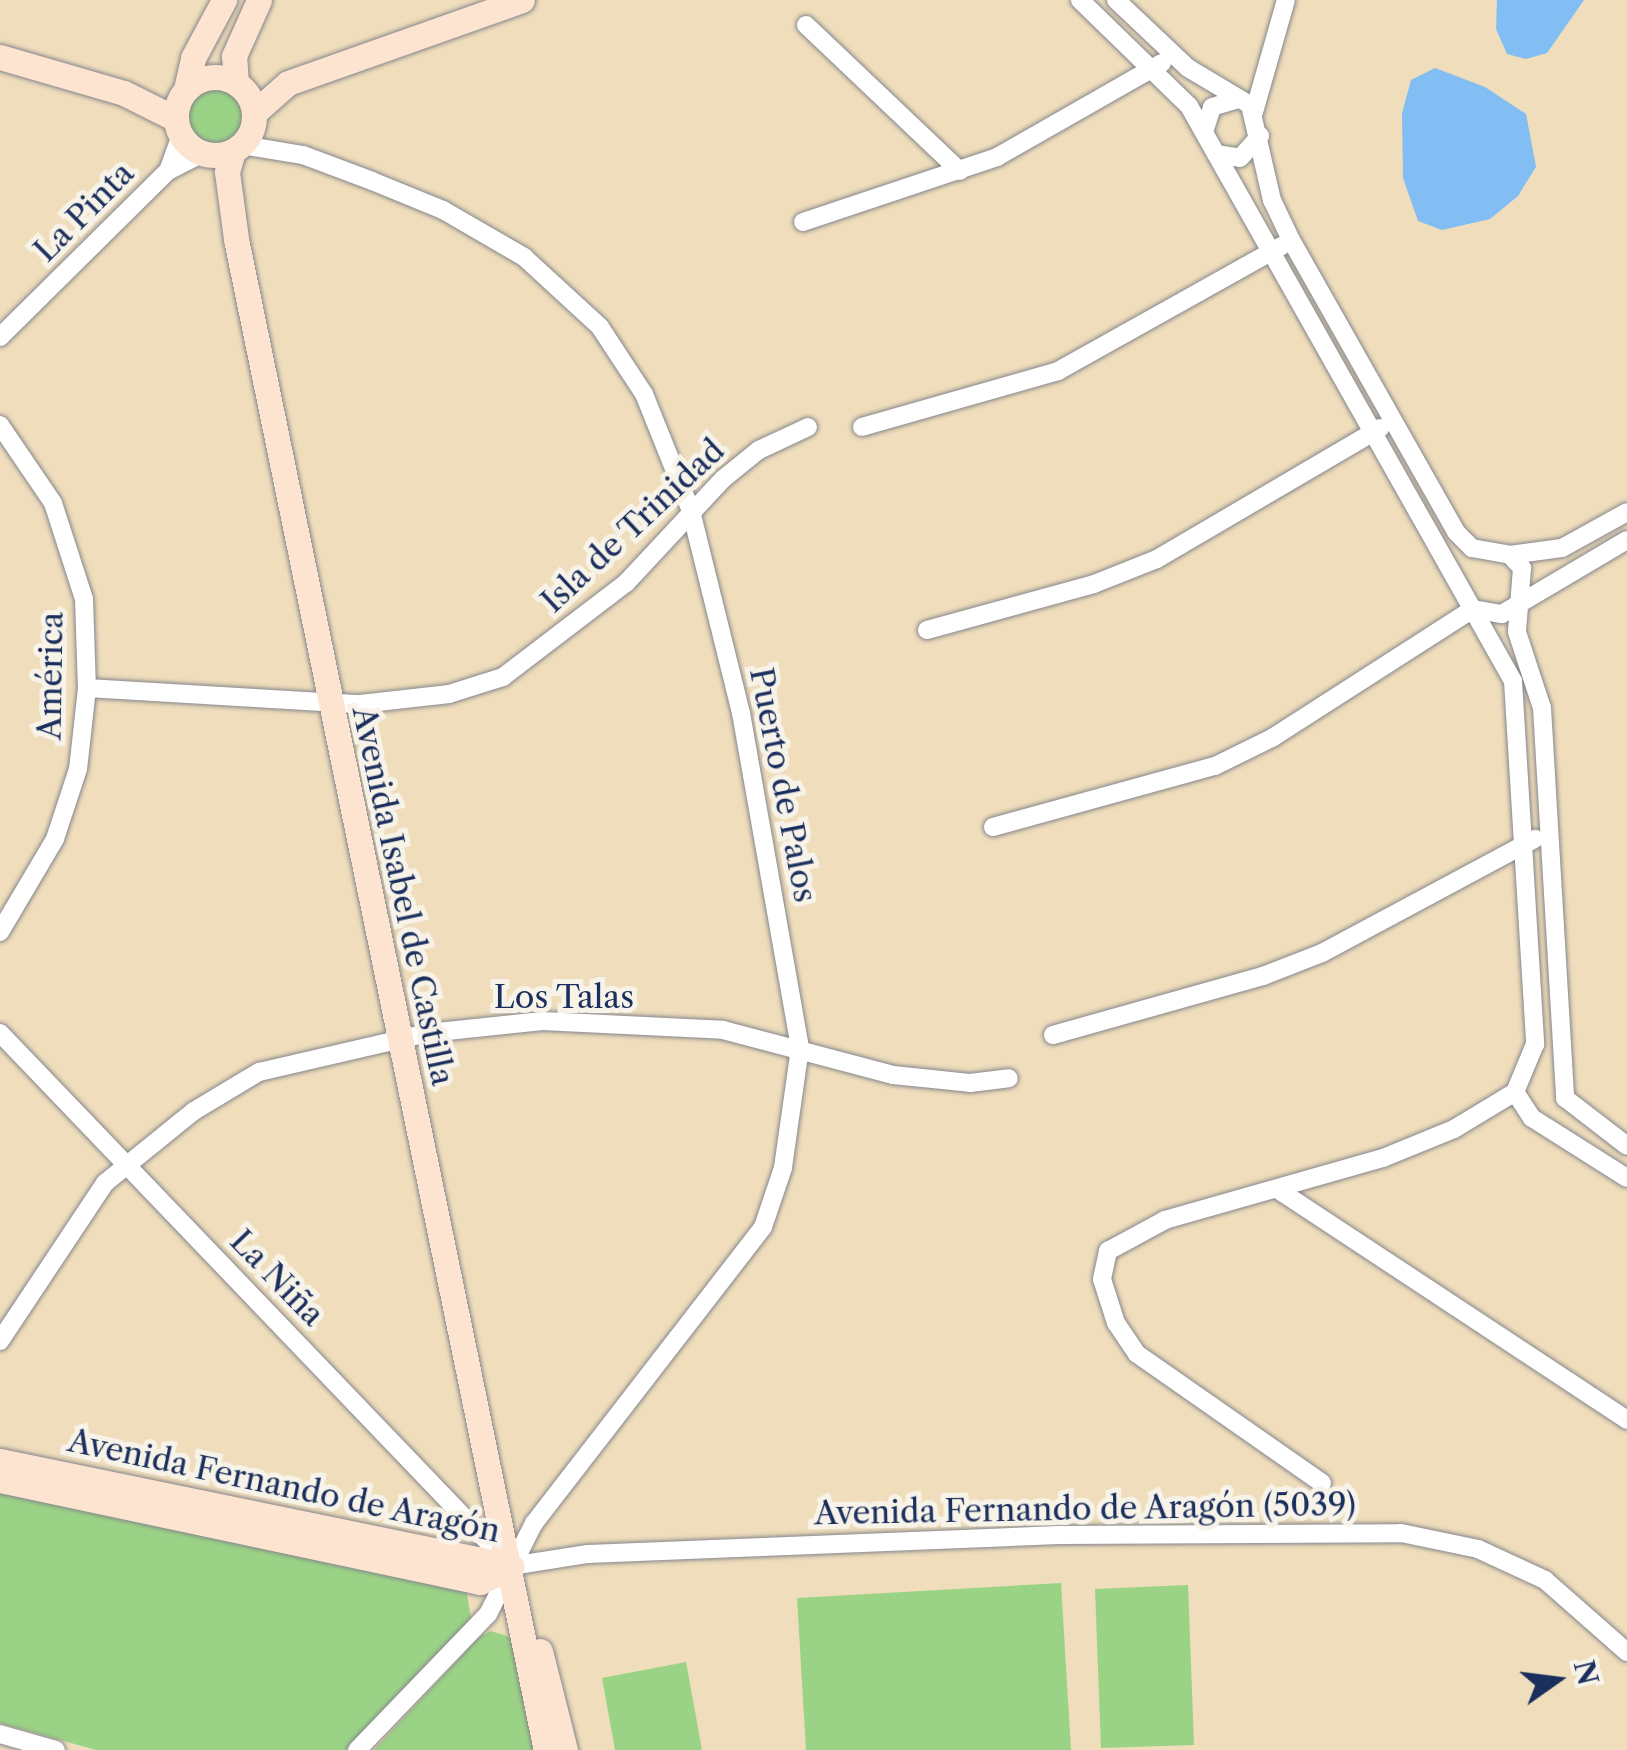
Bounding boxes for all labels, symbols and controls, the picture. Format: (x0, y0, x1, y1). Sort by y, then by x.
street label: La Pinta (26, 154, 142, 270)
street label: Isla de Trinidad (533, 431, 733, 621)
street label: América (31, 612, 71, 740)
street label: Puerto de Palos (741, 664, 825, 906)
street label: Avenida Isabel de Castilla (344, 703, 462, 1089)
street label: Los Talas (493, 978, 635, 1016)
street label: La Niña (222, 1222, 332, 1334)
street label: Avenida Fernando de Aragón (64, 1421, 504, 1551)
street label: Avenida Fernando de Aragón (5039) (813, 1485, 1357, 1533)
north arrow (1507, 1630, 1607, 1730)
text: N (1567, 1657, 1606, 1689)

